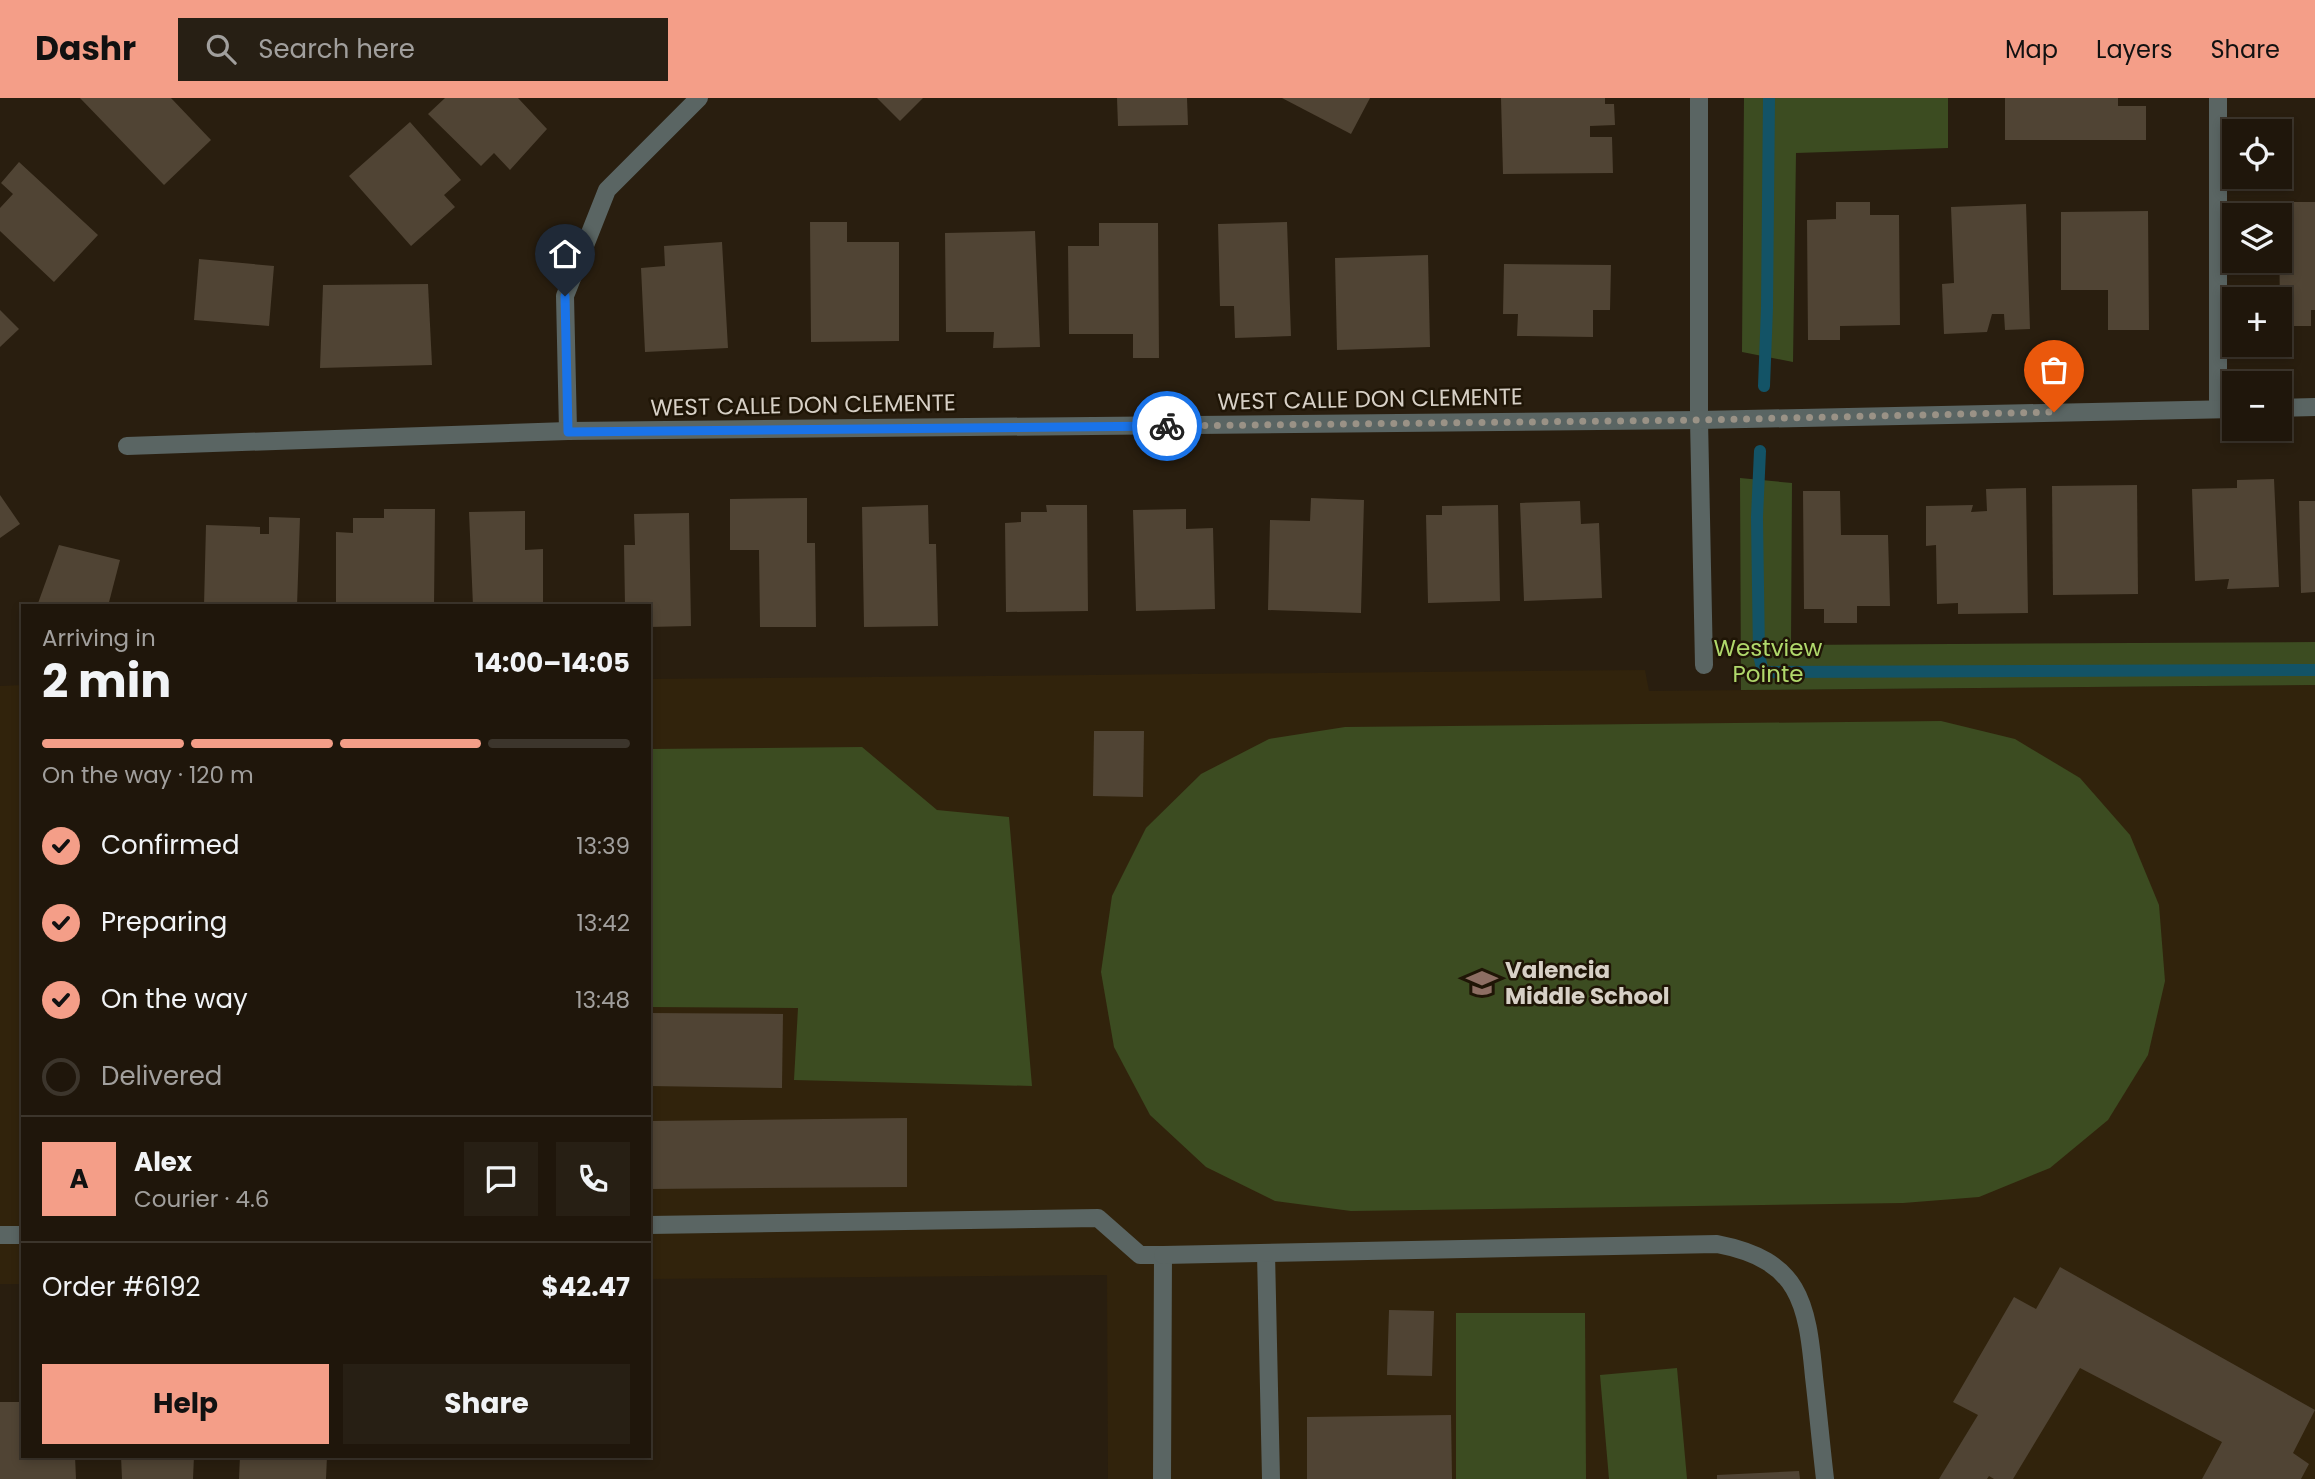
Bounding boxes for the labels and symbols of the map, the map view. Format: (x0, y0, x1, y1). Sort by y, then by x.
pin (535, 224, 595, 296)
pin (2024, 340, 2084, 412)
street label: WEST CALLE DON CLEMENTE (1217, 380, 1523, 418)
street label: WEST CALLE DON CLEMENTE (650, 386, 956, 424)
courier (1132, 391, 1202, 461)
park label: Westview Pointe (1714, 632, 1823, 690)
place label: Valencia Middle School (1505, 954, 1670, 1012)
school or university icon: Valencia Middle School (1465, 966, 1499, 1000)

